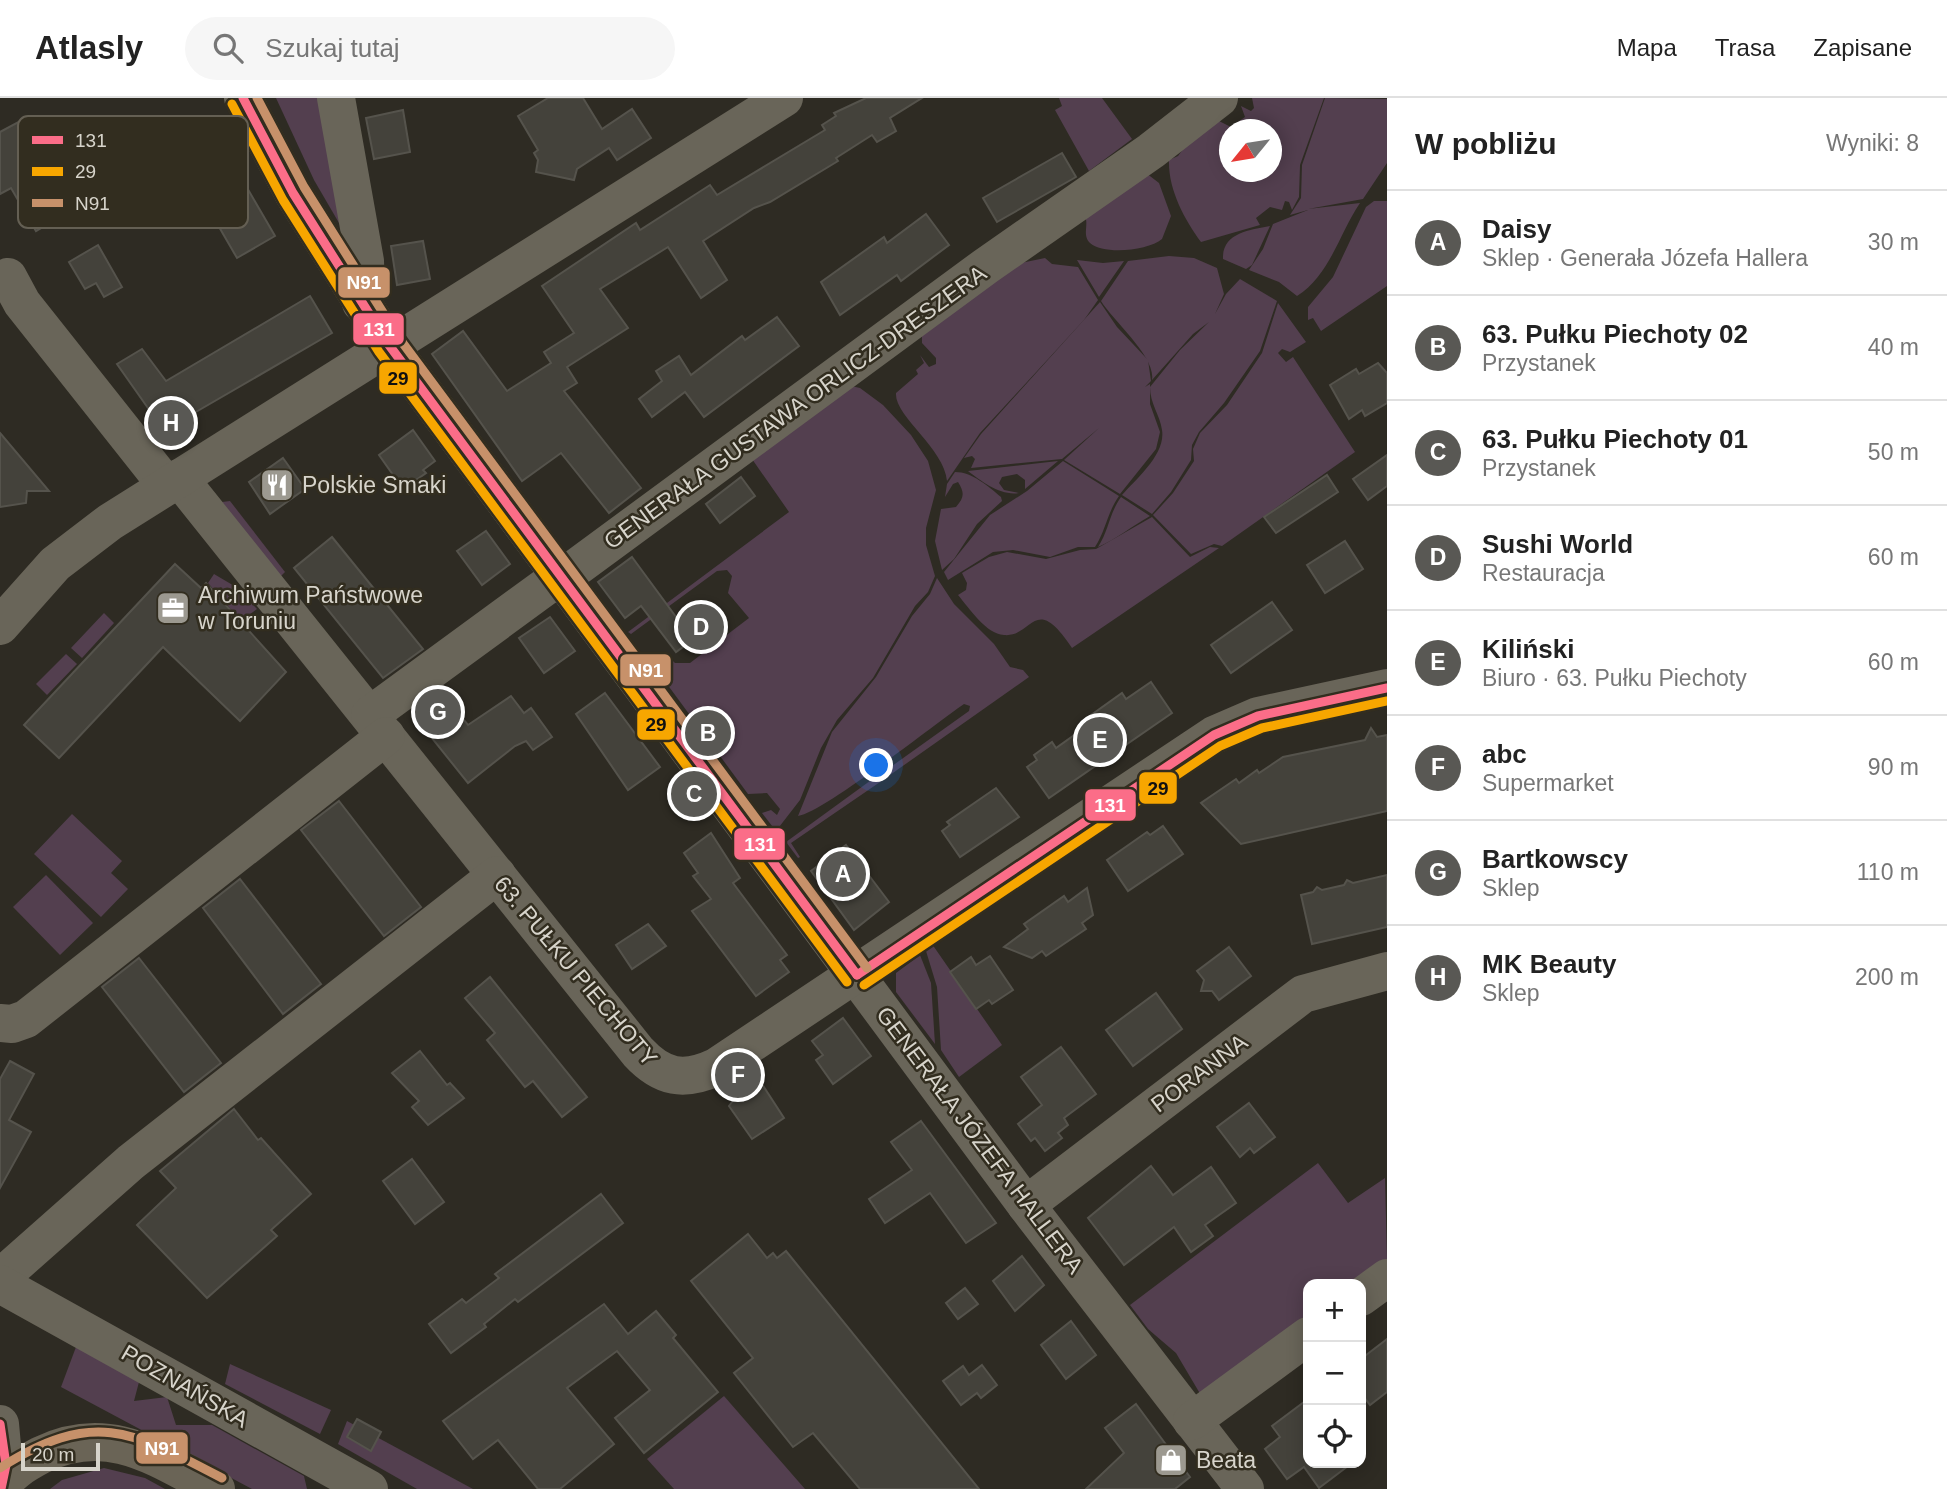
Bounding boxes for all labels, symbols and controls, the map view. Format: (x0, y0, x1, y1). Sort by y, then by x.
search box (185, 17, 675, 80)
text: Atlasly (35, 29, 143, 66)
icon: search (209, 29, 247, 67)
text: Szukaj tutaj (265, 33, 400, 63)
text: Mapa (1617, 34, 1677, 61)
text: Trasa (1715, 34, 1775, 61)
text: Zapisane (1813, 34, 1912, 61)
legend (18, 116, 248, 228)
north arrow (1219, 119, 1282, 182)
text: W pobliżu (1415, 127, 1557, 160)
text: 131 (75, 130, 107, 151)
text: Wyniki: 8 (1826, 130, 1919, 156)
text: 29 (75, 161, 96, 182)
text: N91 (75, 193, 110, 214)
text: Daisy (1482, 214, 1551, 244)
text: A (1430, 229, 1446, 255)
text: 30 m (1868, 229, 1919, 255)
text: Sklep · Generała Józefa Hallera (1482, 245, 1808, 271)
street label: GENERAŁA GUSTAWA ORLICZ-DRESZERA (599, 259, 992, 554)
line badge: N91 (337, 266, 391, 299)
text: N91 (347, 272, 382, 293)
line badge: 131 (352, 312, 405, 346)
text: 131 (363, 319, 395, 340)
text: 63. Pułku Piechoty 02 (1482, 319, 1748, 349)
text: B (1430, 334, 1446, 360)
text: 40 m (1868, 334, 1919, 360)
text: Przystanek (1482, 350, 1596, 376)
line badge: 29 (378, 361, 418, 395)
text: 29 (387, 368, 409, 389)
pin: H (148, 397, 194, 449)
text: 63. Pułku Piechoty 01 (1482, 424, 1748, 454)
text: C (1430, 439, 1446, 465)
text: 50 m (1868, 439, 1919, 465)
text: Przystanek (1482, 455, 1596, 481)
restaurant icon: Polskie Smaki (258, 466, 296, 504)
place label: Polskie Smaki (302, 472, 446, 498)
text: Sushi World (1482, 529, 1633, 559)
text: D (1430, 544, 1446, 570)
text: 60 m (1868, 544, 1919, 570)
text: Restauracja (1482, 560, 1605, 586)
place label: Archiwum Państwowe w Toruniu (197, 582, 423, 634)
office icon: Archiwum Państwowe w Toruniu (154, 589, 192, 627)
pin: D (678, 601, 724, 653)
text: Kiliński (1482, 634, 1574, 664)
text: E (1430, 649, 1446, 675)
text: 60 m (1868, 649, 1919, 675)
line badge: N91 (619, 653, 672, 687)
text: N91 (629, 660, 664, 681)
text: Biuro · 63. Pułku Piechoty (1482, 665, 1747, 691)
pin: G (415, 686, 461, 738)
pin: B (685, 707, 731, 759)
line badge: 29 (636, 708, 676, 741)
text: 29 (645, 714, 667, 735)
pin: E (1077, 714, 1123, 766)
text: abc (1482, 739, 1527, 769)
your location (859, 748, 893, 782)
text: F (1431, 754, 1445, 780)
text: 90 m (1868, 754, 1919, 780)
pin: C (671, 768, 717, 820)
text: Supermarket (1482, 770, 1614, 796)
line badge: 29 (1138, 771, 1178, 805)
text: 29 (1147, 778, 1169, 799)
line badge: 131 (1084, 788, 1137, 822)
text: 131 (1094, 795, 1126, 816)
line badge: 131 (733, 827, 786, 861)
text: 131 (744, 834, 776, 855)
text: Bartkowscy (1482, 844, 1628, 874)
pin: A (820, 848, 866, 900)
text: G (1429, 859, 1447, 885)
text: 110 m (1857, 859, 1919, 885)
street label: 63. PUŁKU PIECHOTY (489, 871, 663, 1071)
text: Sklep (1482, 875, 1540, 901)
text: MK Beauty (1482, 949, 1616, 979)
text: H (1430, 964, 1446, 990)
text: 200 m (1855, 964, 1919, 990)
text: Sklep (1482, 980, 1540, 1006)
street label: GENERAŁA JÓZEFA HALLERA (871, 1002, 1089, 1279)
street label: PORANNA (1146, 1028, 1253, 1118)
pin: F (715, 1049, 761, 1101)
map controls (1303, 1279, 1366, 1468)
button: + (1303, 1279, 1366, 1342)
street label: POZNAŃSKA (117, 1339, 253, 1433)
button: − (1303, 1342, 1366, 1405)
button: locate (1303, 1405, 1366, 1468)
line badge: N91 (135, 1431, 189, 1465)
text: N91 (145, 1438, 180, 1459)
scale bar (21, 1440, 100, 1472)
shop icon: Beata (1152, 1441, 1190, 1479)
text: 20 m (32, 1444, 74, 1465)
place label: Beata (1196, 1447, 1256, 1473)

